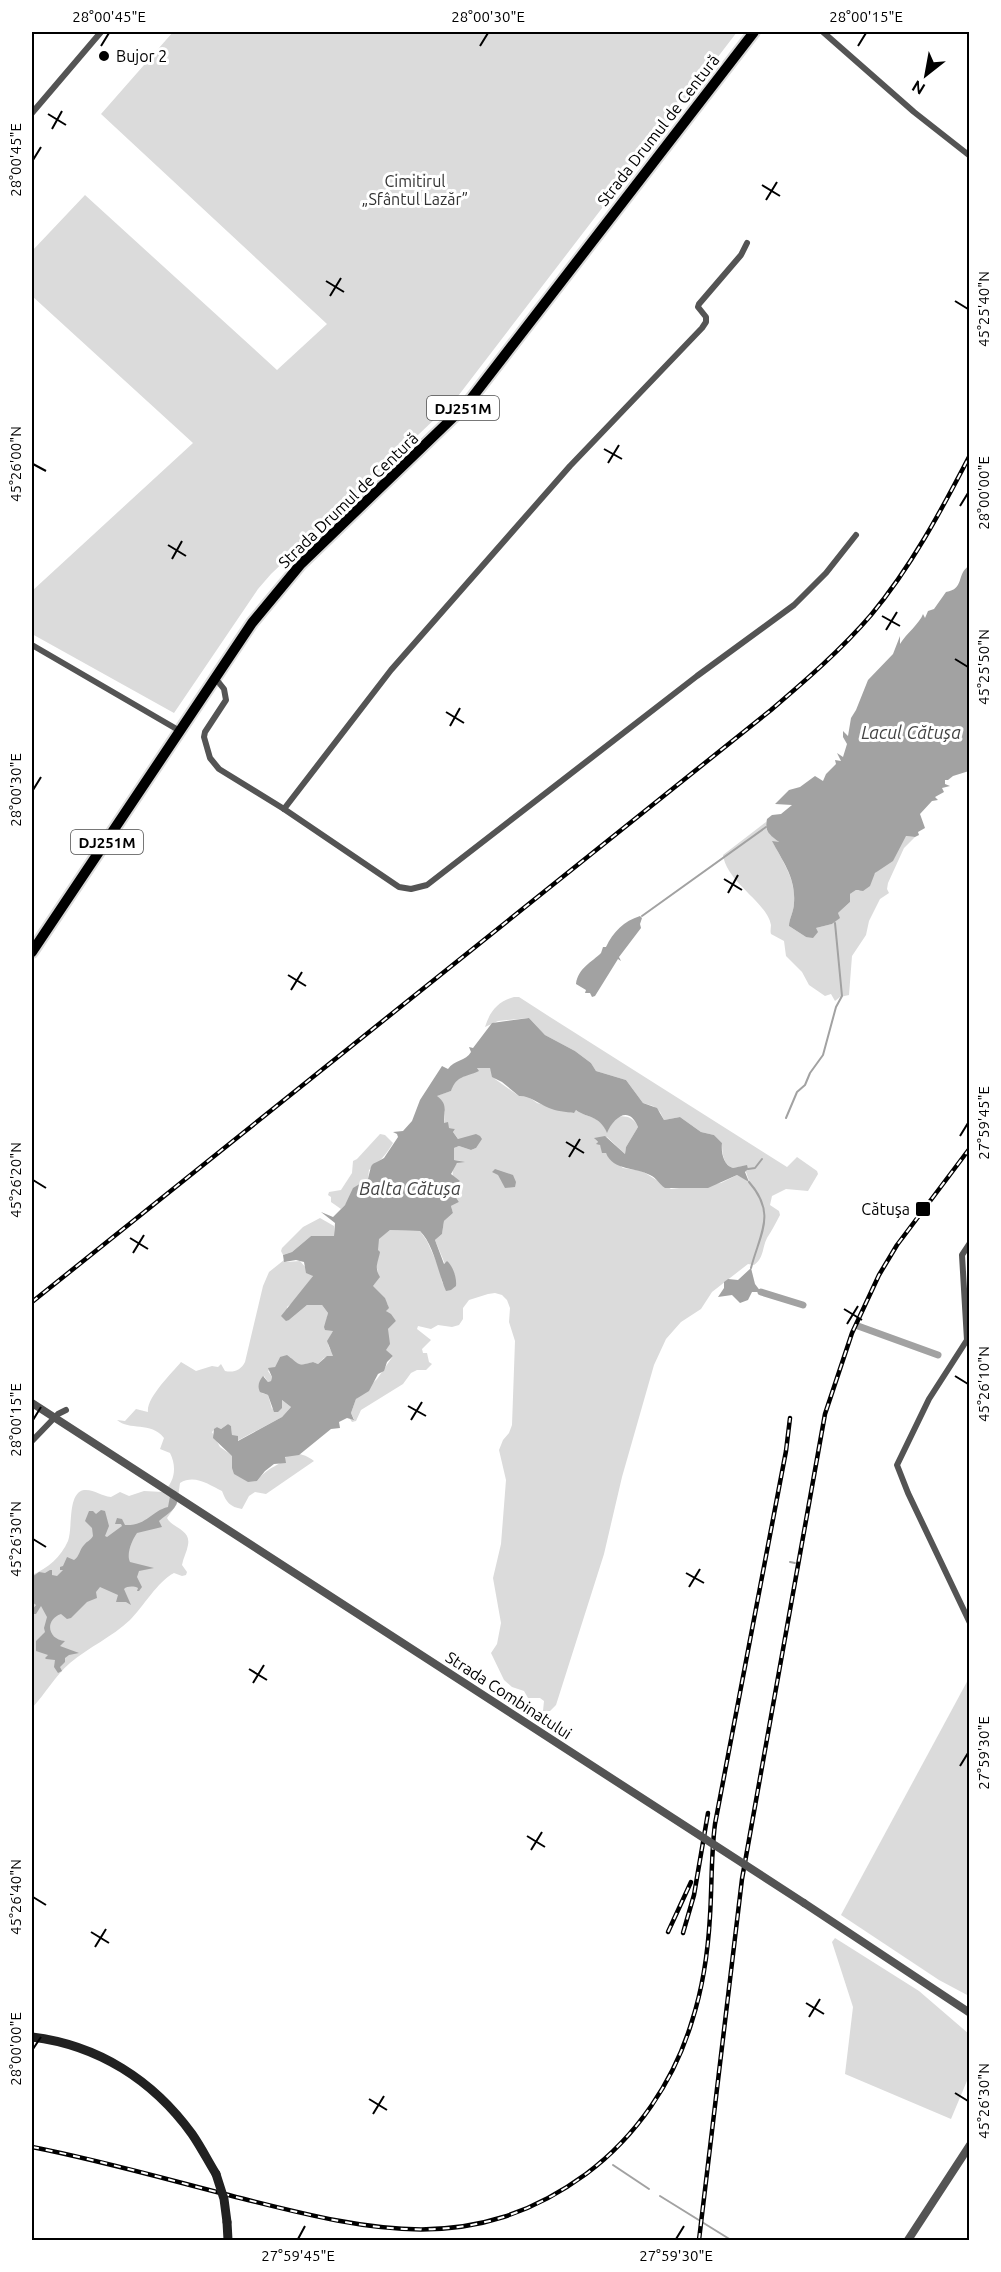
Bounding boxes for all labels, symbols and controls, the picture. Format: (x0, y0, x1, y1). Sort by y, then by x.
text: 28°00'45"E (72, 8, 146, 25)
text: 28°00'30"E (451, 8, 525, 25)
text: 28°00'15"E (829, 8, 903, 25)
north arrow (896, 45, 956, 105)
place label: Bujor 2 (116, 47, 167, 65)
marker: Bujor 2 (97, 49, 111, 63)
street label: Strada Drumul de Centură (593, 51, 723, 209)
text: N (909, 77, 928, 99)
text: 28°00'45"E (7, 123, 24, 197)
park label: Cimitirul „Sfântul Lazăr” (362, 172, 468, 208)
text: 45°25'40"N (975, 271, 992, 347)
road number: DJ251M (427, 396, 499, 420)
text: 45°26'00"N (7, 426, 24, 502)
street label: Strada Drumul de Centură (275, 429, 421, 571)
text: 28°00'00"E (975, 456, 992, 530)
text: 45°25'50"N (975, 629, 992, 705)
water label: Lacul Cătușa (861, 722, 961, 742)
text: 28°00'30"E (7, 753, 24, 827)
road number: DJ251M (71, 830, 143, 854)
text: 27°59'45"E (975, 1086, 992, 1160)
text: 45°26'20"N (7, 1142, 24, 1218)
water label: Balta Cătușa (359, 1178, 461, 1198)
place label: Cătuşa (861, 1200, 910, 1218)
marker: Cătuşa (914, 1200, 932, 1218)
text: 45°26'10"N (975, 1346, 992, 1422)
text: 28°00'15"E (7, 1383, 24, 1457)
text: 45°26'30"N (7, 1501, 24, 1577)
street label: Strada Combinatului (443, 1648, 575, 1742)
text: 27°59'30"E (975, 1716, 992, 1790)
text: 45°26'40"N (7, 1859, 24, 1935)
text: 28°00'00"E (7, 2012, 24, 2086)
text: 45°26'30"N (975, 2063, 992, 2139)
text: 27°59'45"E (261, 2247, 335, 2264)
text: 27°59'30"E (639, 2247, 713, 2264)

